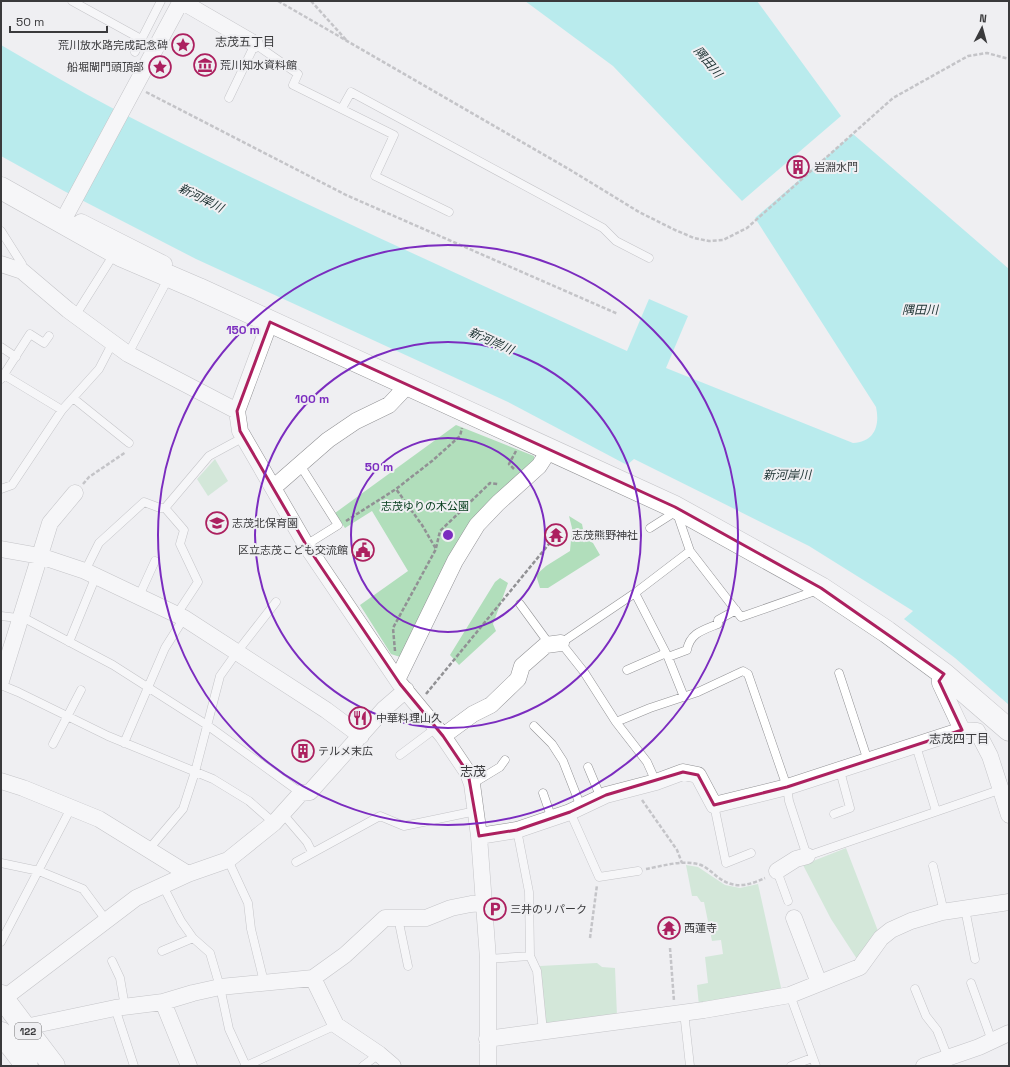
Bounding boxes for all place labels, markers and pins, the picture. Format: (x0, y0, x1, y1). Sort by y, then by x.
place icon: 荒川放水路完成記念碑 (170, 32, 196, 58)
place label: 荒川放水路完成記念碑 (58, 38, 168, 52)
museum icon: 荒川知水資料館 (192, 52, 218, 78)
place icon: 船堀閘門頭頂部 (147, 54, 173, 80)
place label: 荒川知水資料館 (220, 58, 297, 72)
place label: 船堀閘門頭頂部 (67, 60, 144, 74)
building icon: 岩淵水門 (785, 154, 811, 180)
place label: 岩淵水門 (814, 160, 858, 174)
school or university icon: 志茂北保育園 (204, 510, 230, 536)
place label: 志茂北保育園 (232, 516, 298, 530)
temple icon: 志茂熊野神社 (543, 522, 569, 548)
centre of rings (441, 528, 455, 542)
place label: 志茂熊野神社 (572, 528, 638, 542)
public building icon: 区立志茂こども交流館 (350, 537, 376, 563)
place label: 区立志茂こども交流館 (238, 543, 348, 557)
restaurant icon: 中華料理山久 (347, 705, 373, 731)
place label: 中華料理山久 (376, 711, 442, 725)
building icon: テルメ末広 (290, 738, 316, 764)
place label: テルメ末広 (318, 744, 373, 758)
parking icon: 三井のリパーク (482, 896, 508, 922)
place label: 三井のリパーク (510, 902, 587, 916)
temple icon: 西蓮寺 (656, 915, 682, 941)
place label: 西蓮寺 (684, 921, 717, 935)

